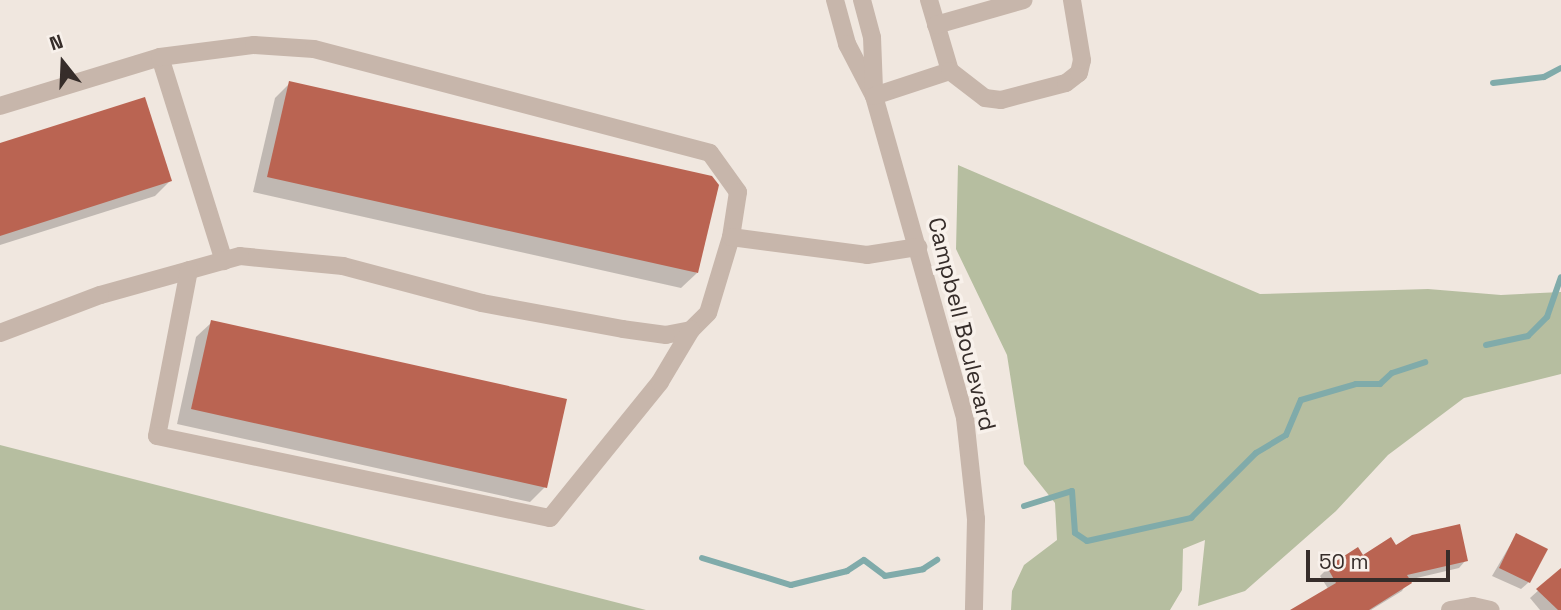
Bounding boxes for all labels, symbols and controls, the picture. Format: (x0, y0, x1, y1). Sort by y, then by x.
north arrow (28, 28, 98, 98)
text: N (46, 29, 66, 56)
street label: Campbell Boulevard (922, 215, 1002, 433)
scale bar (1309, 536, 1452, 580)
text: 50 m (1319, 548, 1369, 575)

